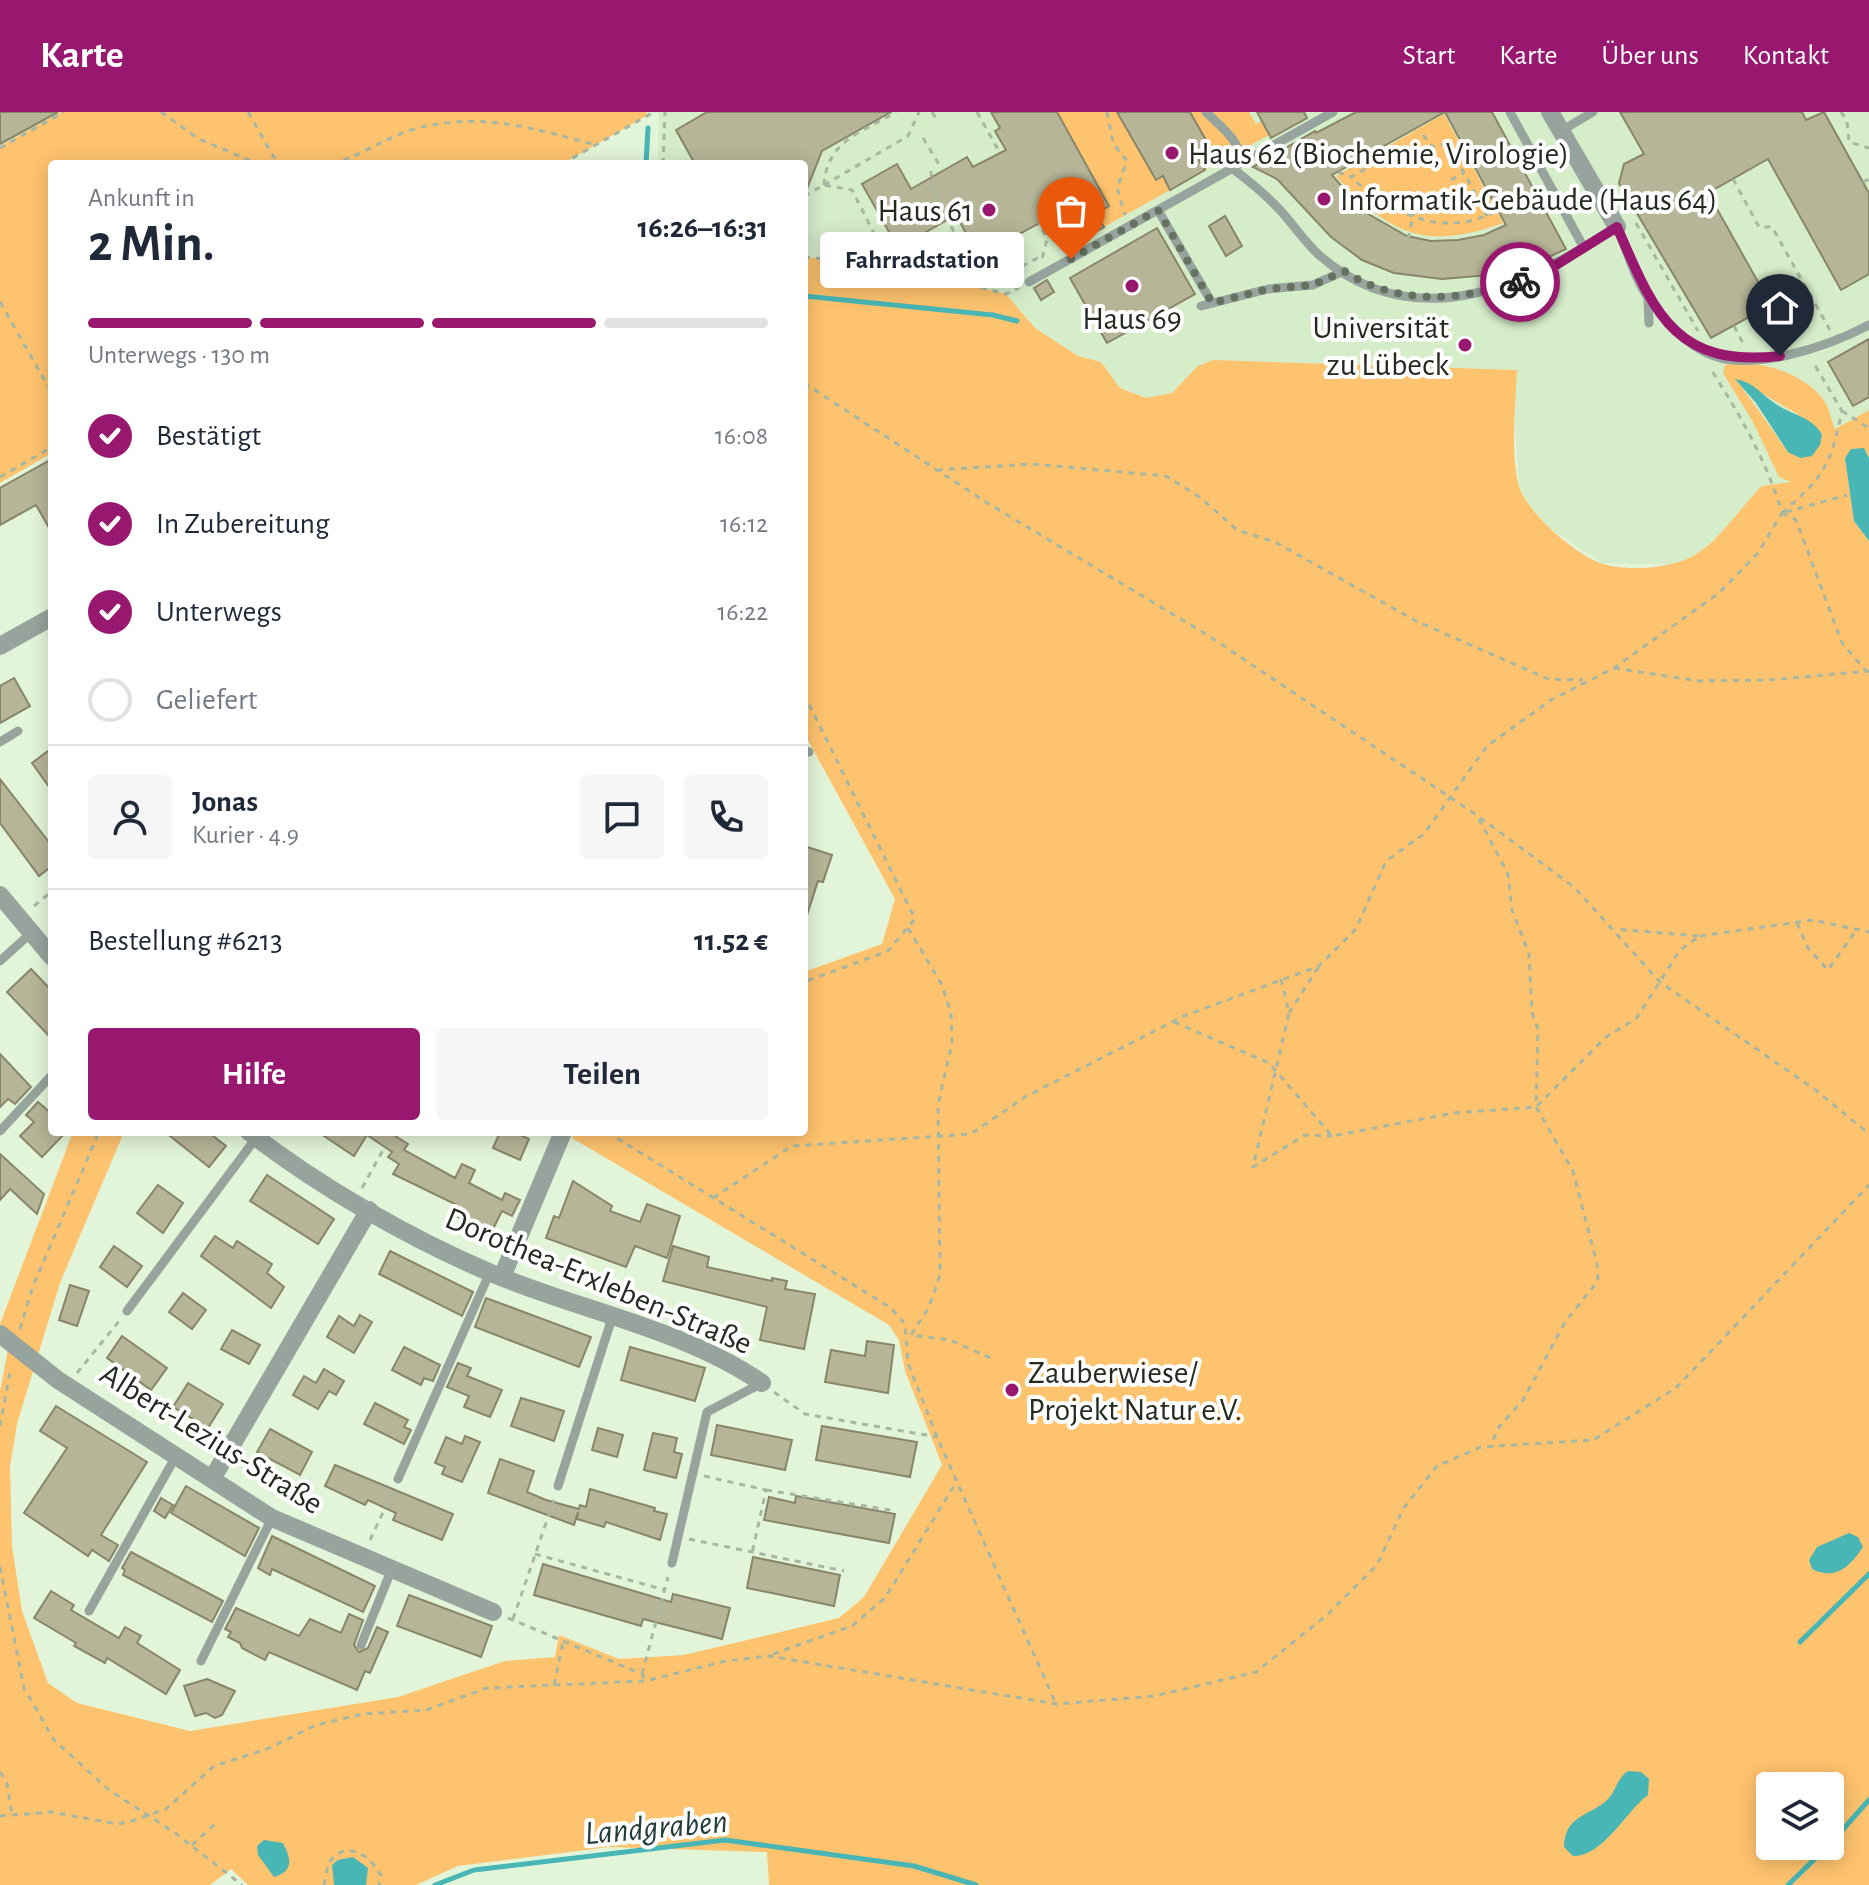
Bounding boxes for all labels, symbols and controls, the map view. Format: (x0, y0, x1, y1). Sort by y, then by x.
text: Karte (40, 37, 124, 75)
text: Start (1403, 42, 1455, 70)
text: Karte (1499, 42, 1558, 70)
text: Über uns (1602, 42, 1699, 70)
text: Kontakt (1743, 42, 1829, 70)
place label: Haus 62 (Biochemie, Virologie) (1188, 138, 1569, 170)
marker: Haus 62 (Biochemie, Virologie) (1163, 144, 1181, 162)
pin (1037, 177, 1105, 259)
place label: Informatik-Gebäude (Haus 64) (1340, 184, 1717, 216)
text: Ankunft in (88, 185, 195, 211)
icon: bag (1049, 189, 1093, 233)
marker: Informatik-Gebäude (Haus 64) (1315, 190, 1333, 208)
place label: Haus 61 (877, 195, 973, 227)
marker: Haus 61 (980, 201, 998, 219)
text: 16:26–16:31 (638, 213, 768, 243)
text: 2 Min. (88, 218, 215, 270)
callout: Fahrradstation (819, 231, 1023, 287)
courier (1480, 242, 1560, 322)
text: Fahrradstation (845, 247, 999, 273)
icon: bike (1498, 260, 1542, 304)
pin (1746, 274, 1814, 356)
marker: Haus 69 (1123, 277, 1141, 295)
icon: home (1758, 286, 1802, 330)
place label: Haus 69 (1082, 303, 1182, 335)
place label: Universität zu Lübeck (1312, 312, 1449, 381)
marker: Universität zu Lübeck (1456, 336, 1474, 354)
text: Unterwegs · 130 m (88, 342, 270, 368)
icon: check (88, 414, 132, 458)
text: Bestätigt (156, 421, 261, 451)
text: 16:08 (715, 423, 768, 449)
icon: check (88, 502, 132, 546)
text: In Zubereitung (156, 509, 330, 539)
text: 16:12 (720, 511, 768, 537)
icon: check (88, 590, 132, 634)
text: Unterwegs (156, 597, 282, 627)
text: 16:22 (717, 599, 768, 625)
text: Geliefert (156, 685, 257, 715)
button: person (88, 775, 172, 859)
button: chat (580, 775, 664, 859)
button: phone (684, 775, 768, 859)
text: Jonas (192, 787, 258, 817)
text: Kurier · 4.9 (192, 822, 299, 848)
text: Bestellung #6213 (88, 926, 283, 956)
text: 11.52 € (694, 926, 768, 956)
button: Hilfe (88, 1028, 420, 1120)
button: Teilen (436, 1028, 768, 1120)
street label: Dorothea-Erxleben-Straße (441, 1202, 757, 1360)
place label: Zauberwiese/ Projekt Natur e.V. (1028, 1357, 1242, 1426)
street label: Albert-Lezius-Straße (95, 1358, 328, 1520)
marker: Zauberwiese/ Projekt Natur e.V. (1003, 1381, 1021, 1399)
map controls (1756, 1772, 1844, 1860)
button: layers (1756, 1772, 1844, 1860)
water label: Landgraben (583, 1805, 729, 1851)

